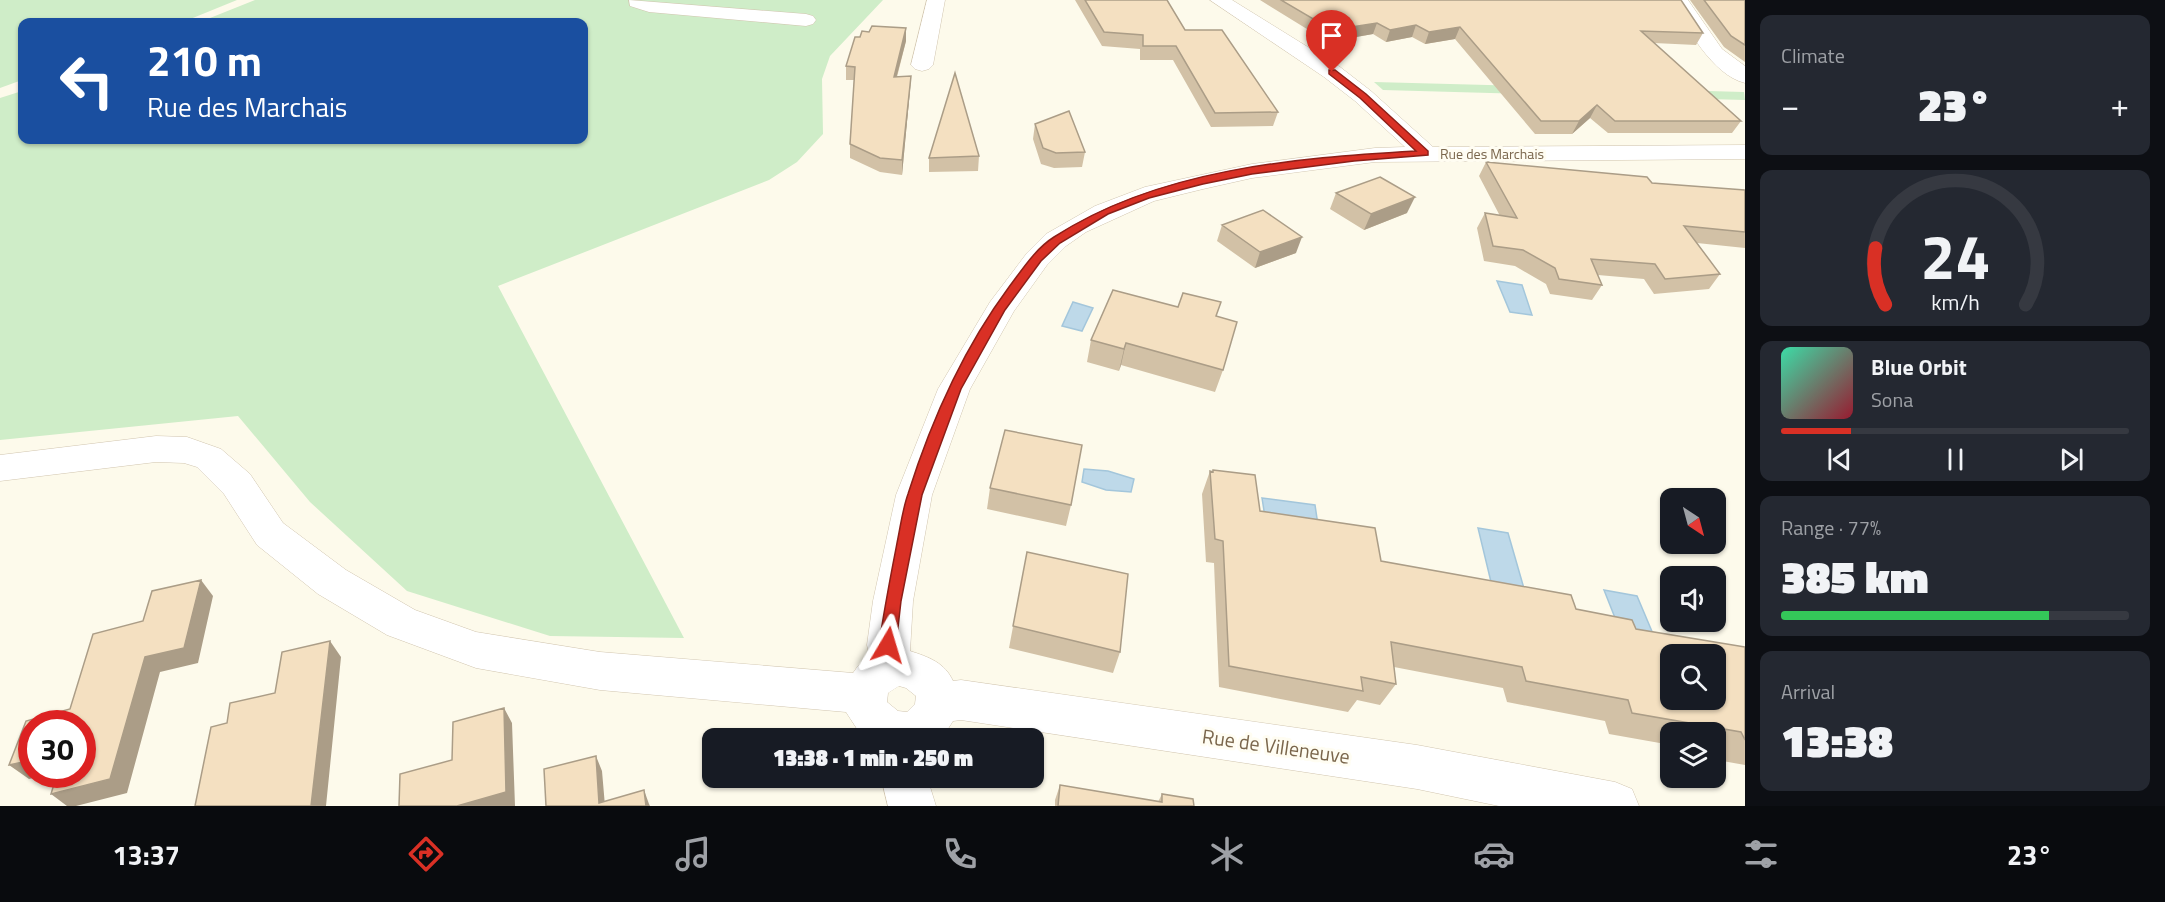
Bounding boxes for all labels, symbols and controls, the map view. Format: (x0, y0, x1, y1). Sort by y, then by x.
pin (1306, 10, 1357, 72)
icon: arrive (1315, 19, 1348, 52)
text: 210 m (147, 28, 262, 92)
text: Climate (1781, 40, 1845, 71)
icon: left (48, 42, 126, 120)
text: 23° (1918, 70, 1992, 138)
text: − (1781, 80, 1799, 130)
text: + (2111, 80, 2129, 130)
text: Rue des Marchais (147, 86, 347, 127)
street label: Rue des Marchais (1440, 143, 1544, 164)
text: 24 (1920, 208, 1990, 303)
text: km/h (1931, 286, 1979, 318)
text: Blue Orbit (1871, 350, 1967, 384)
text: Sona (1871, 384, 1913, 415)
icon: previous (1823, 443, 1856, 476)
icon: pause (1939, 443, 1972, 476)
icon: next (2055, 443, 2088, 476)
north arrow (1660, 488, 1726, 554)
map controls (1660, 488, 1726, 788)
text: Range · 77% (1781, 512, 1881, 543)
text: 385 km (1781, 542, 1929, 610)
button: sound (1660, 566, 1726, 632)
position arrow (856, 613, 920, 677)
button: search (1660, 644, 1726, 710)
text: Arrival (1781, 676, 1835, 707)
text: 13:38 (1781, 706, 1893, 774)
speed limit sign: 30 (18, 710, 96, 788)
street label: Rue de Villeneuve (1200, 720, 1352, 772)
button: layers (1660, 722, 1726, 788)
text: 13:38 · 1 min · 250 m (773, 741, 973, 775)
icon: directions (405, 833, 447, 875)
icon: music (672, 833, 714, 875)
icon: phone (939, 833, 981, 875)
icon: climate (1206, 833, 1248, 875)
icon: car (1473, 833, 1515, 875)
icon: filters (1740, 833, 1782, 875)
text: 13:37 (113, 834, 180, 875)
text: 23° (2007, 834, 2052, 875)

